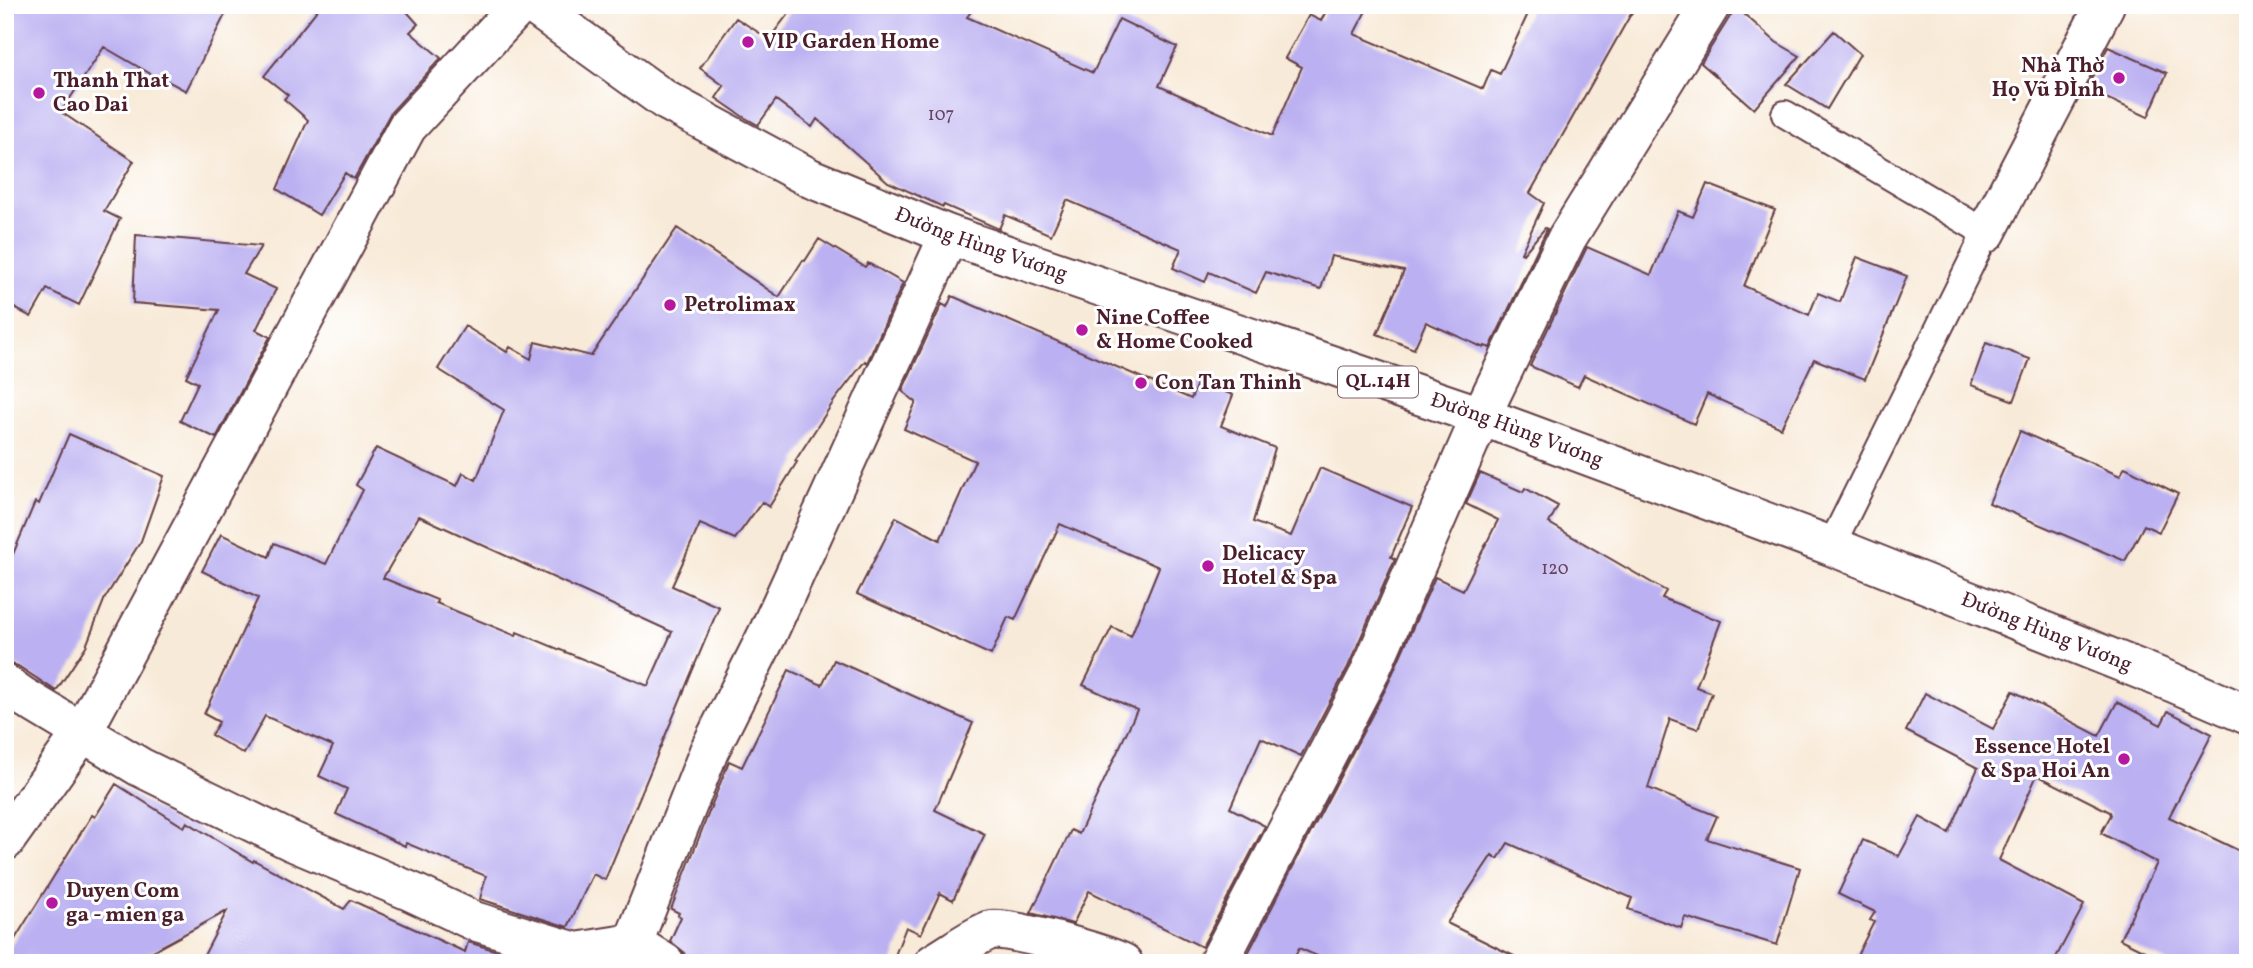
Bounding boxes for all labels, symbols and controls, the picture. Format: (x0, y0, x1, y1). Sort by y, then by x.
place label: VIP Garden Home (762, 28, 939, 57)
marker: VIP Garden Home (740, 34, 756, 50)
place label: Nhà Thờ Họ Vũ ĐÌnh (1992, 52, 2105, 105)
place label: Thanh That Cao Dai (53, 67, 169, 120)
marker: Nhà Thờ Họ Vũ ĐÌnh (2111, 70, 2127, 86)
marker: Thanh That Cao Dai (31, 85, 47, 101)
house number: 107 (928, 103, 954, 128)
street label: Đường Hùng Vương (890, 200, 1072, 289)
place label: Petrolimax (684, 291, 796, 320)
marker: Petrolimax (662, 297, 678, 313)
place label: Nine Coffee & Home Cooked (1096, 304, 1253, 357)
marker: Nine Coffee & Home Cooked (1074, 322, 1090, 338)
road number: QL.14H (1338, 366, 1418, 398)
place label: Con Tan Thinh (1155, 369, 1302, 398)
marker: Con Tan Thinh (1133, 375, 1149, 391)
street label: Đường Hùng Vương (1427, 385, 1608, 475)
place label: Delicacy Hotel & Spa (1222, 540, 1337, 593)
house number: 120 (1541, 557, 1569, 582)
marker: Delicacy Hotel & Spa (1200, 558, 1216, 574)
street label: Đường Hùng Vương (1957, 585, 2137, 679)
place label: Essence Hotel & Spa Hoi An (1974, 733, 2110, 786)
marker: Essence Hotel & Spa Hoi An (2116, 751, 2132, 767)
place label: Duyen Com ga - mien ga (66, 877, 184, 930)
marker: Duyen Com ga - mien ga (44, 895, 60, 911)

